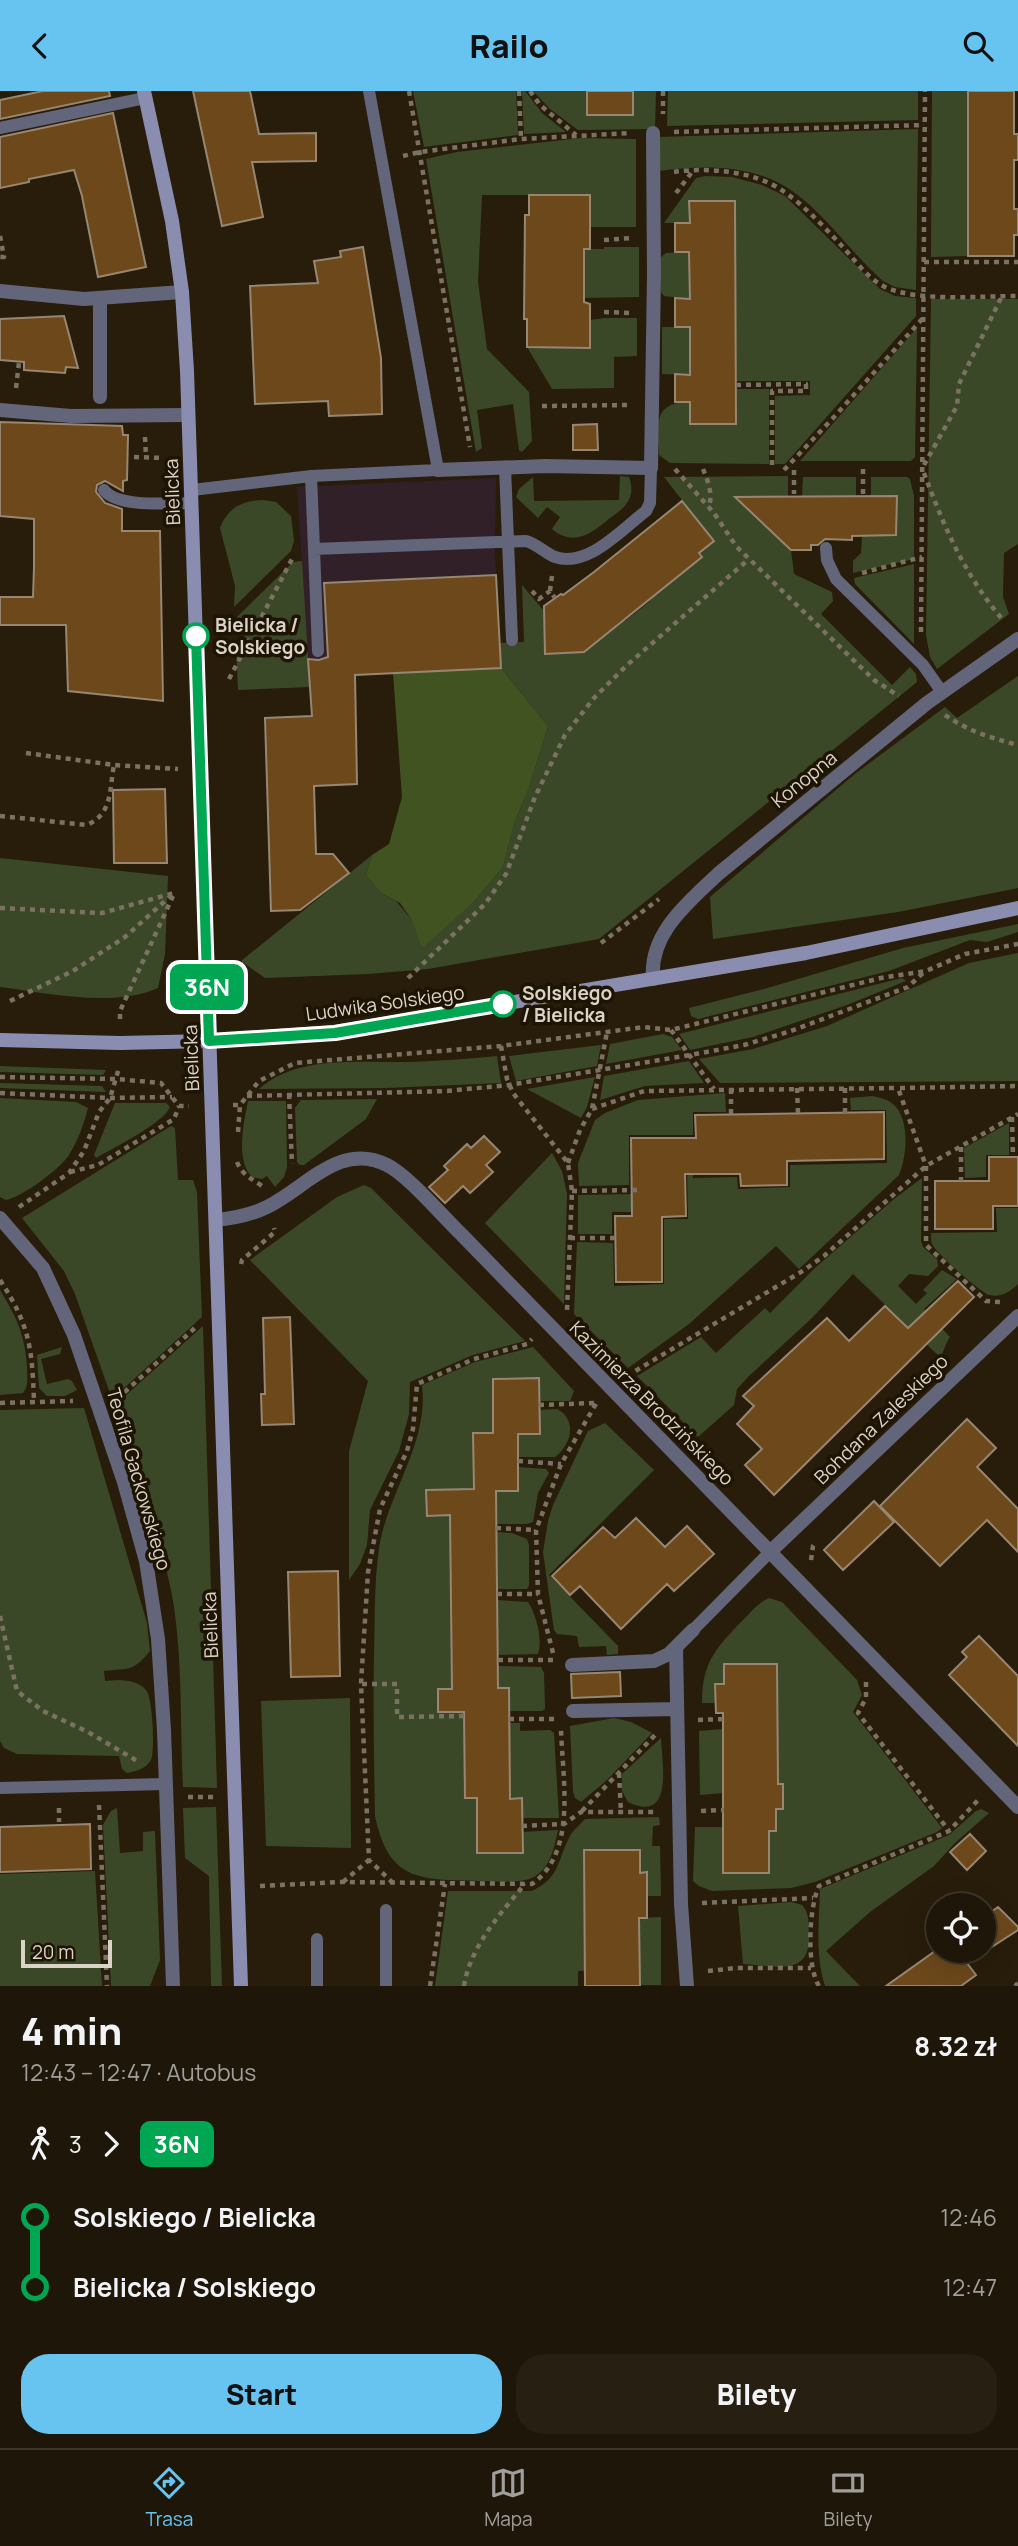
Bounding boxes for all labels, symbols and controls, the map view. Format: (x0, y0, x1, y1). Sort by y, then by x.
text: Railo (469, 24, 549, 68)
icon: back (21, 27, 59, 65)
icon: search (959, 27, 997, 65)
street label: Bielicka (158, 458, 186, 526)
place label: Bielicka / Solskiego (215, 612, 305, 660)
marker: Bielicka / Solskiego (183, 623, 209, 649)
street label: Konopna (766, 745, 842, 813)
line badge: 36N (167, 964, 247, 1010)
text: 36N (184, 970, 230, 1003)
street label: Ludwika Solskiego (304, 979, 466, 1027)
place label: Solskiego / Bielicka (522, 980, 612, 1028)
marker: Solskiego / Bielicka (490, 991, 516, 1017)
street label: Bielicka (177, 1024, 205, 1092)
street label: Kazimierza Brodzińskiego (564, 1315, 740, 1491)
street label: Bohdana Zaleskiego (808, 1348, 954, 1490)
street label: Teofila Gackowskiego (101, 1385, 177, 1573)
street label: Bielicka (196, 1591, 224, 1659)
map controls (926, 1893, 996, 1963)
button: locate (926, 1893, 996, 1963)
scale bar (21, 1937, 112, 1969)
text: 20 m (32, 1939, 74, 1965)
text: 4 min (21, 2004, 122, 2056)
text: 8.32 zł (914, 2028, 997, 2064)
text: 12:43 – 12:47 · Autobus (21, 2056, 256, 2088)
icon: walk (21, 2125, 59, 2163)
icon: forward (92, 2125, 130, 2163)
text: 36N (154, 2127, 200, 2160)
text: 3 (69, 2128, 82, 2160)
text: Solskiego / Bielicka (73, 2199, 316, 2235)
text: 12:46 (940, 2201, 997, 2233)
text: Bielicka / Solskiego (73, 2269, 316, 2305)
text: 12:47 (943, 2271, 997, 2303)
button: Start (21, 2354, 502, 2434)
button: Bilety (516, 2354, 997, 2434)
tab: Trasa (145, 2464, 193, 2532)
tab: Mapa (484, 2464, 533, 2532)
tab: Bilety (824, 2464, 873, 2532)

